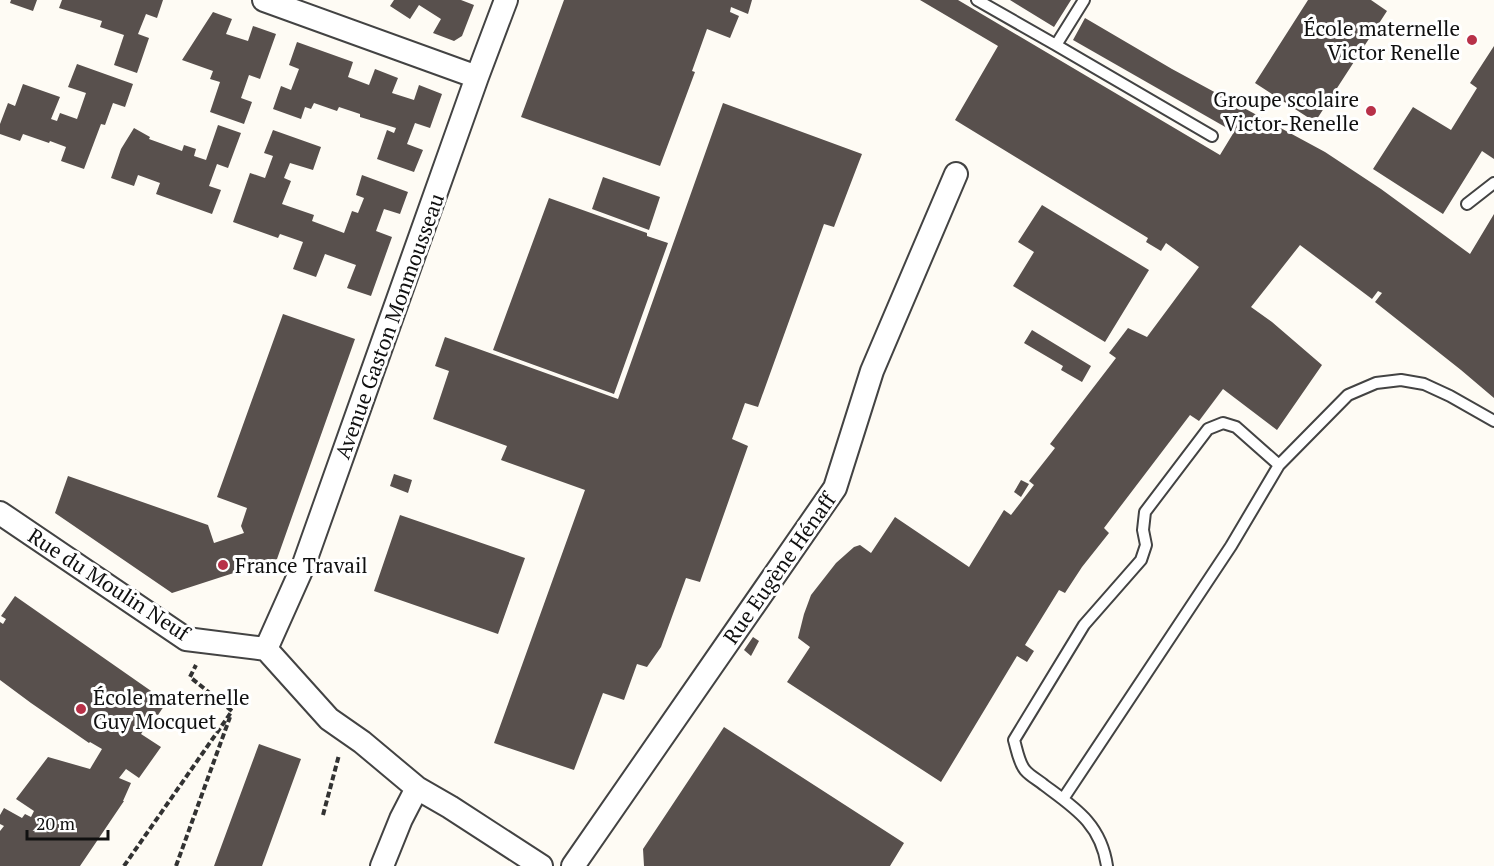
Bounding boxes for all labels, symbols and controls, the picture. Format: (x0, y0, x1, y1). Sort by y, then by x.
place label: École maternelle Victor Renelle (1303, 14, 1460, 66)
marker: École maternelle Victor Renelle (1465, 33, 1479, 47)
place label: Groupe scolaire Victor-Renelle (1213, 85, 1359, 137)
marker: Groupe scolaire Victor-Renelle (1364, 104, 1378, 118)
street label: Avenue Gaston Monmousseau (328, 189, 450, 463)
street label: Rue Eugène Hénaff (716, 485, 843, 649)
street label: Rue du Moulin Neuf (23, 521, 197, 648)
place label: France Travail (235, 551, 368, 579)
marker: France Travail (216, 558, 230, 572)
place label: École maternelle Guy Mocquet (93, 683, 250, 735)
marker: École maternelle Guy Mocquet (74, 702, 88, 716)
scale bar (27, 803, 108, 841)
text: 20 m (36, 811, 76, 835)

